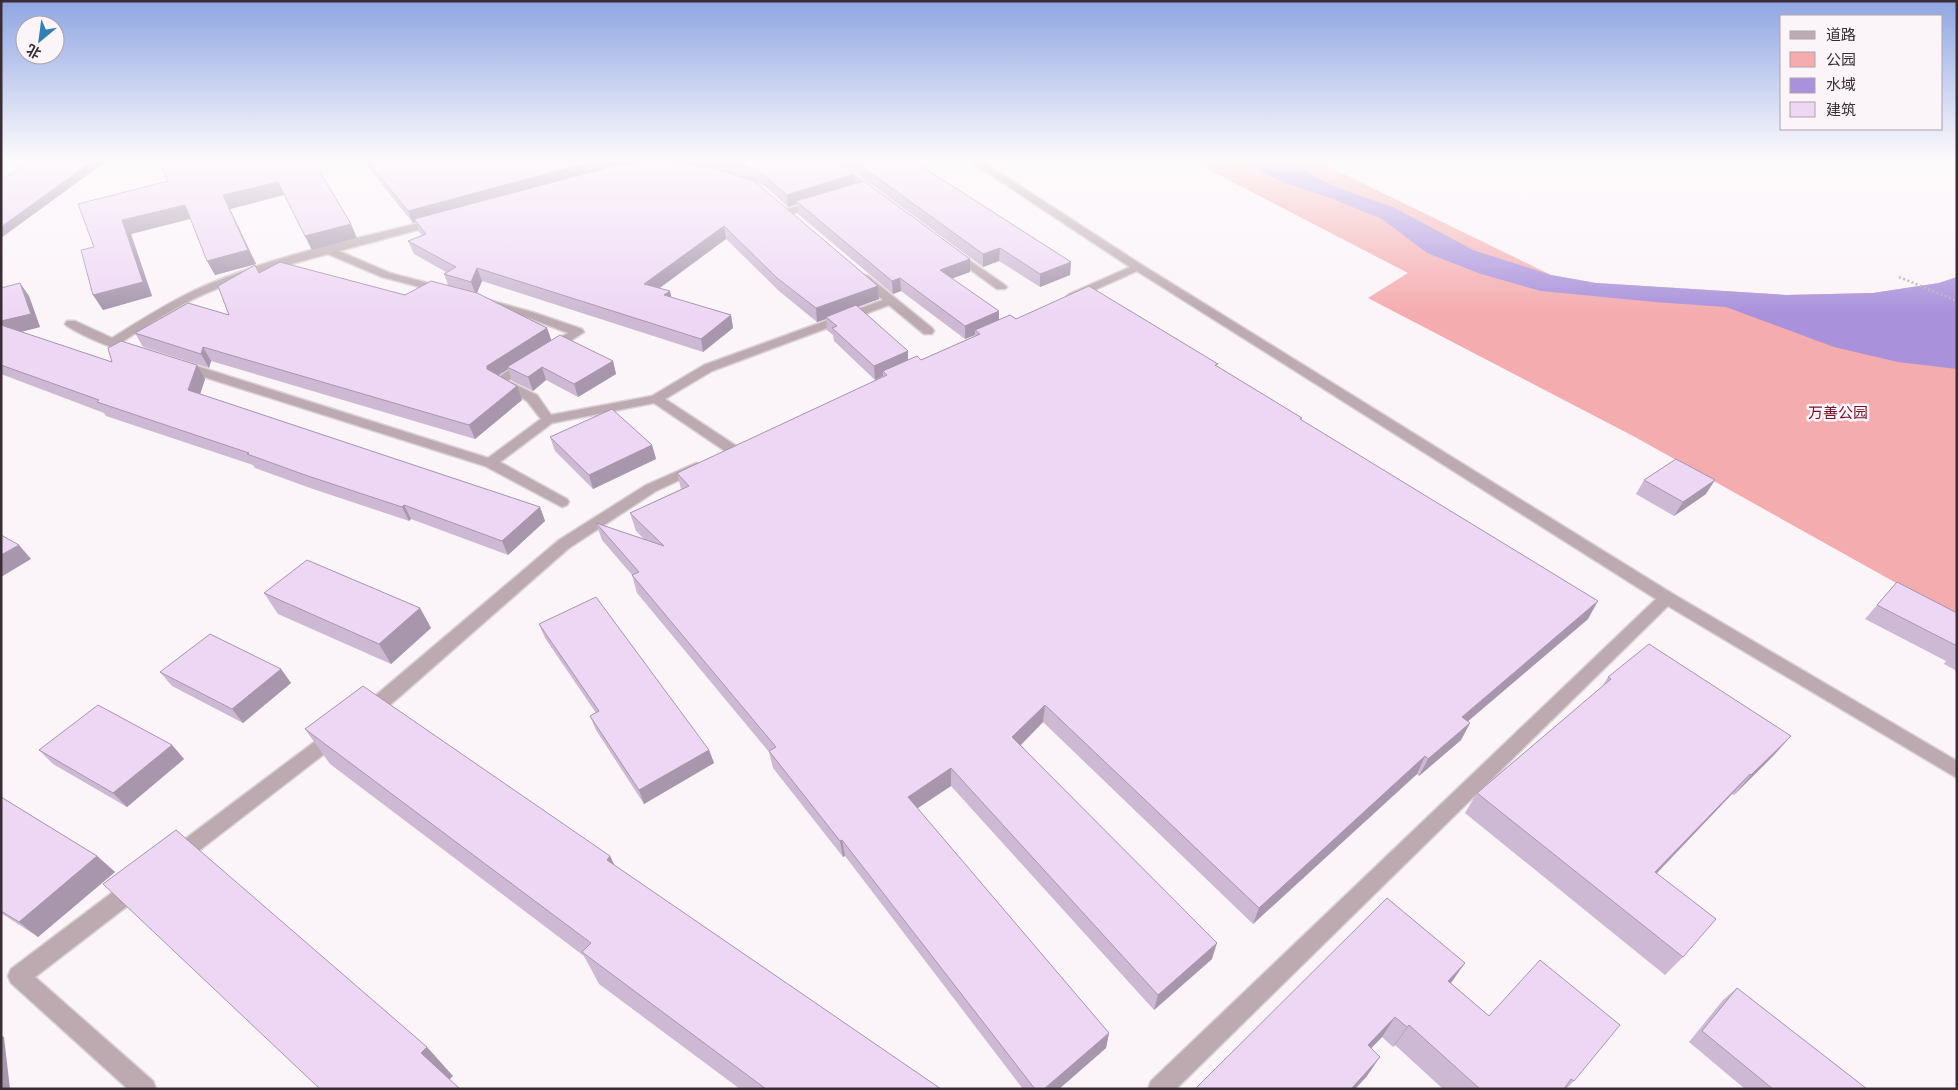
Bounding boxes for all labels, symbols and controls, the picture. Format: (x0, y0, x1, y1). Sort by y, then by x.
north arrow (15, 15, 65, 65)
legend (1780, 15, 1943, 130)
text: 道路 (1826, 25, 1856, 44)
text: 北 (23, 40, 44, 63)
text: 公园 (1826, 50, 1856, 69)
text: 水域 (1826, 75, 1856, 94)
text: 建筑 (1826, 100, 1856, 119)
park label: 万善公园 (1808, 403, 1868, 422)

